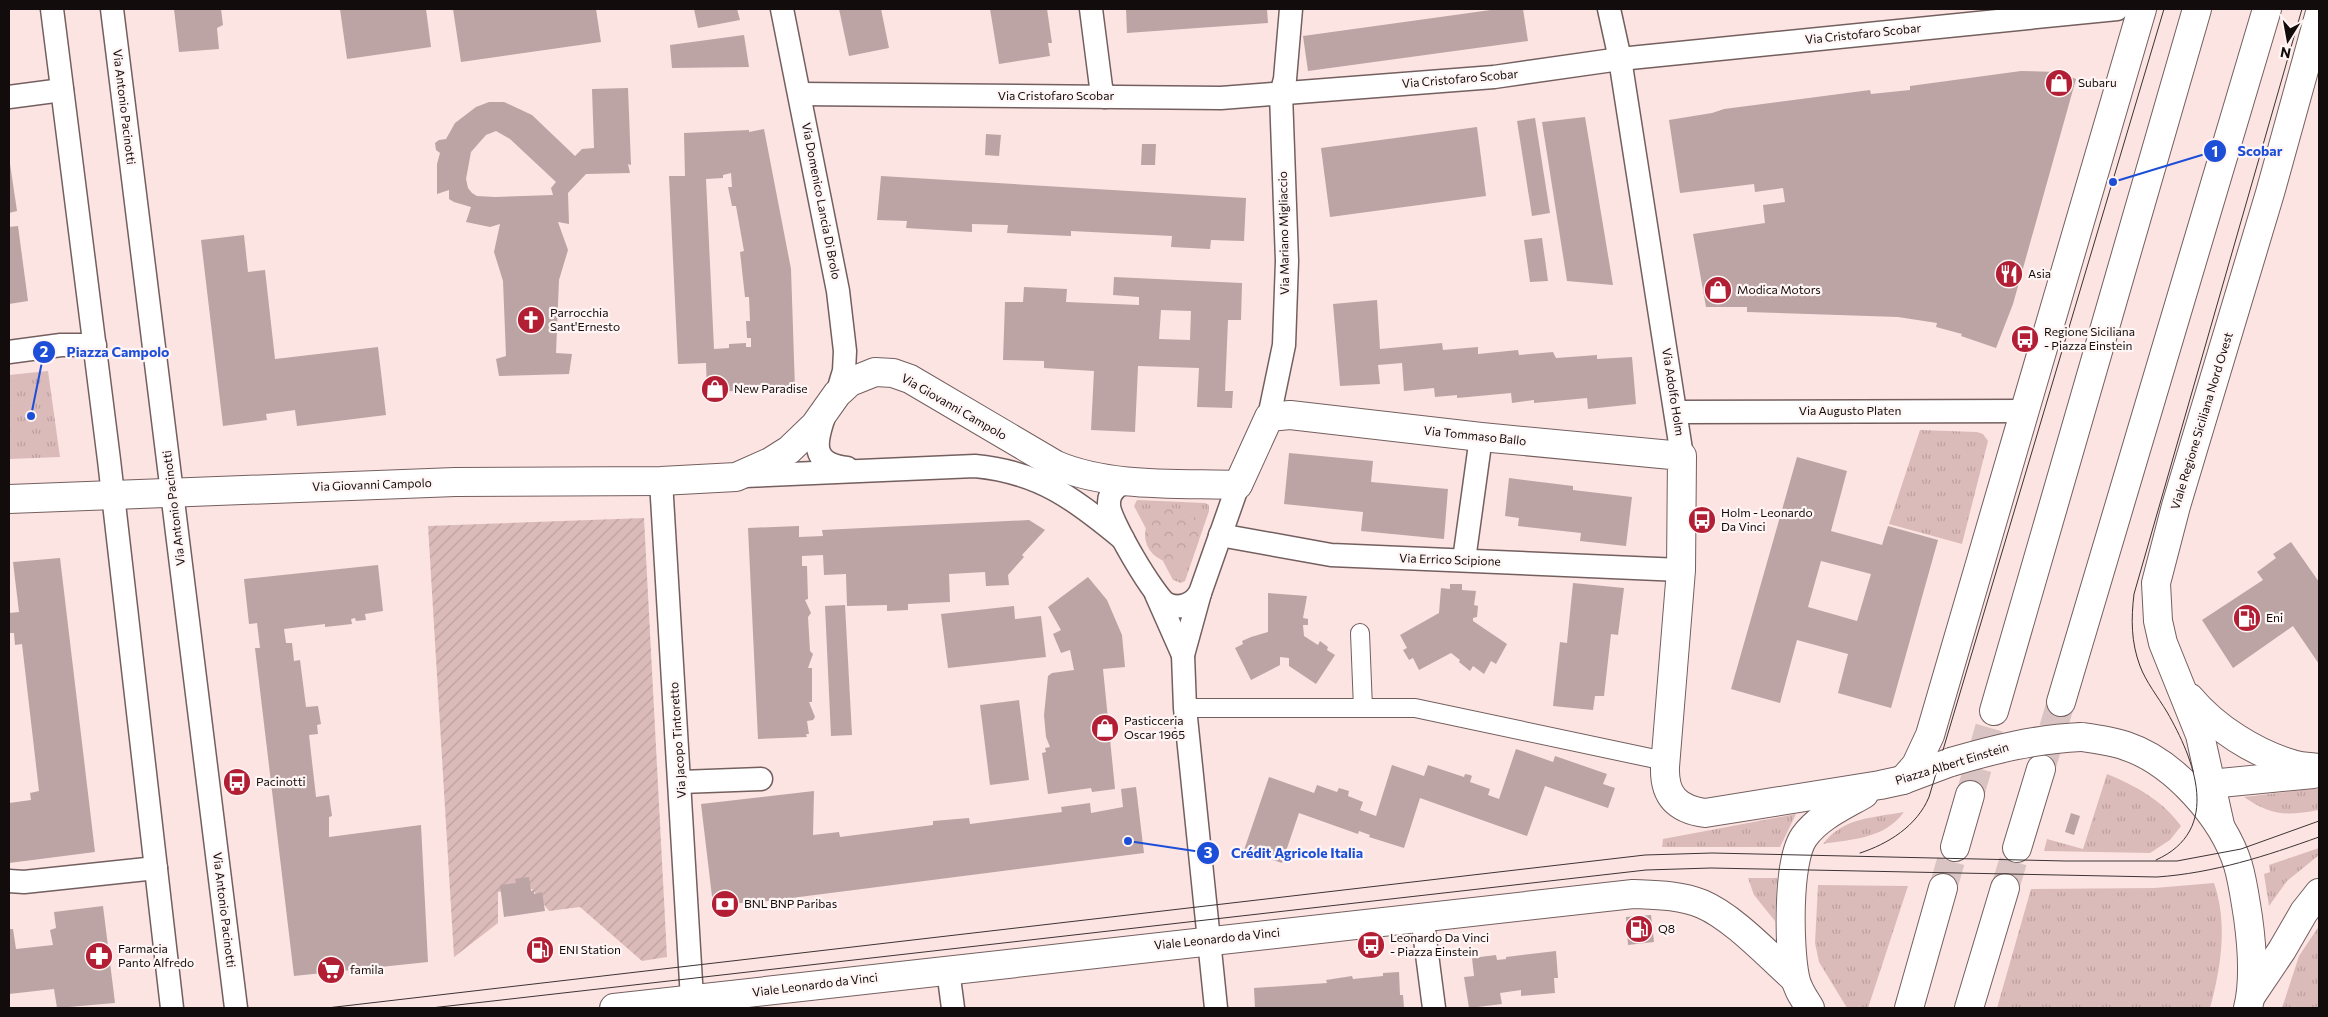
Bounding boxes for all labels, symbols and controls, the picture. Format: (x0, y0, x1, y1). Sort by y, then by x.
north arrow (2263, 15, 2313, 65)
street label: Via Cristofaro Scobar (1804, 20, 1922, 46)
text: N (2279, 44, 2292, 63)
street label: Via Antonio Pacinotti (111, 48, 139, 165)
street label: Via Cristofaro Scobar (1401, 66, 1519, 90)
shop icon: Subaru (2044, 68, 2074, 98)
place label: Subaru (2078, 75, 2117, 89)
street label: Via Cristofaro Scobar (998, 88, 1114, 102)
street label: Via Domenico Lancia Di Brolo (800, 121, 844, 280)
callout: Scobar (2202, 137, 2292, 166)
text: 1 (2212, 142, 2218, 160)
text: Scobar (2238, 142, 2283, 159)
street label: Via Mariano Migliaccio (1275, 171, 1291, 295)
restaurant icon: Asia (1994, 259, 2024, 289)
place label: Asia (2028, 266, 2051, 280)
shop icon: Modica Motors (1703, 275, 1733, 305)
place label: Modica Motors (1737, 282, 1821, 296)
church icon: Parrocchia Sant'Ernesto (516, 305, 546, 335)
place label: Parrocchia Sant'Ernesto (550, 305, 620, 333)
bus stop icon: Regione Siciliana - Piazza Einstein (2010, 324, 2040, 354)
place label: Regione Siciliana - Piazza Einstein (2044, 324, 2135, 352)
street label: Viale Regione Siciliana Nord Ovest (2167, 330, 2235, 511)
callout: Piazza Campolo (32, 337, 180, 366)
text: 2 (40, 342, 48, 360)
text: Piazza Campolo (67, 343, 169, 360)
street label: Via Adolfo Holm (1660, 347, 1688, 437)
street label: Via Giovanni Campolo (899, 370, 1010, 442)
shop icon: New Paradise (700, 374, 730, 404)
place label: New Paradise (734, 381, 808, 395)
street label: Via Augusto Platen (1799, 403, 1901, 417)
street label: Via Tommaso Ballo (1423, 423, 1527, 447)
street label: Via Antonio Pacinotti (159, 450, 187, 567)
street label: Via Giovanni Campolo (312, 475, 432, 493)
bus stop icon: Holm - Leonardo Da Vinci (1687, 505, 1717, 535)
place label: Holm - Leonardo Da Vinci (1721, 505, 1813, 533)
street label: Via Errico Scipione (1399, 550, 1501, 568)
fuel station icon: Eni (2232, 603, 2262, 633)
place label: Eni (2266, 610, 2283, 624)
street label: Via Jacopo Tintoretto (666, 681, 689, 799)
shop icon: Pasticceria Oscar 1965 (1090, 713, 1120, 743)
place label: Pasticceria Oscar 1965 (1124, 713, 1185, 741)
street label: Piazza Albert Einstein (1893, 739, 2010, 787)
bus stop icon: Pacinotti (222, 767, 252, 797)
place label: Pacinotti (256, 774, 306, 788)
callout: Crédit Agricole Italia (1196, 839, 1373, 868)
text: 3 (1204, 843, 1213, 861)
text: Crédit Agricole Italia (1231, 844, 1363, 861)
street label: Via Antonio Pacinotti (211, 851, 239, 968)
bank icon: BNL BNP Paribas (710, 889, 740, 919)
place label: BNL BNP Paribas (744, 896, 837, 910)
fuel station icon: Q8 (1624, 914, 1654, 944)
place label: Q8 (1658, 921, 1675, 935)
street label: Viale Leonardo da Vinci (1153, 924, 1281, 952)
bus stop icon: Leonardo Da Vinci - Piazza Einstein (1356, 930, 1386, 960)
place label: Leonardo Da Vinci - Piazza Einstein (1390, 930, 1489, 958)
fuel station icon: ENI Station (525, 935, 555, 965)
pharmacy icon: Farmacia Panto Alfredo (84, 941, 114, 971)
place label: Farmacia Panto Alfredo (118, 941, 194, 969)
place label: ENI Station (559, 942, 621, 956)
supermarket icon: famila (316, 955, 346, 985)
place label: famila (350, 962, 384, 976)
street label: Viale Leonardo da Vinci (751, 969, 879, 999)

